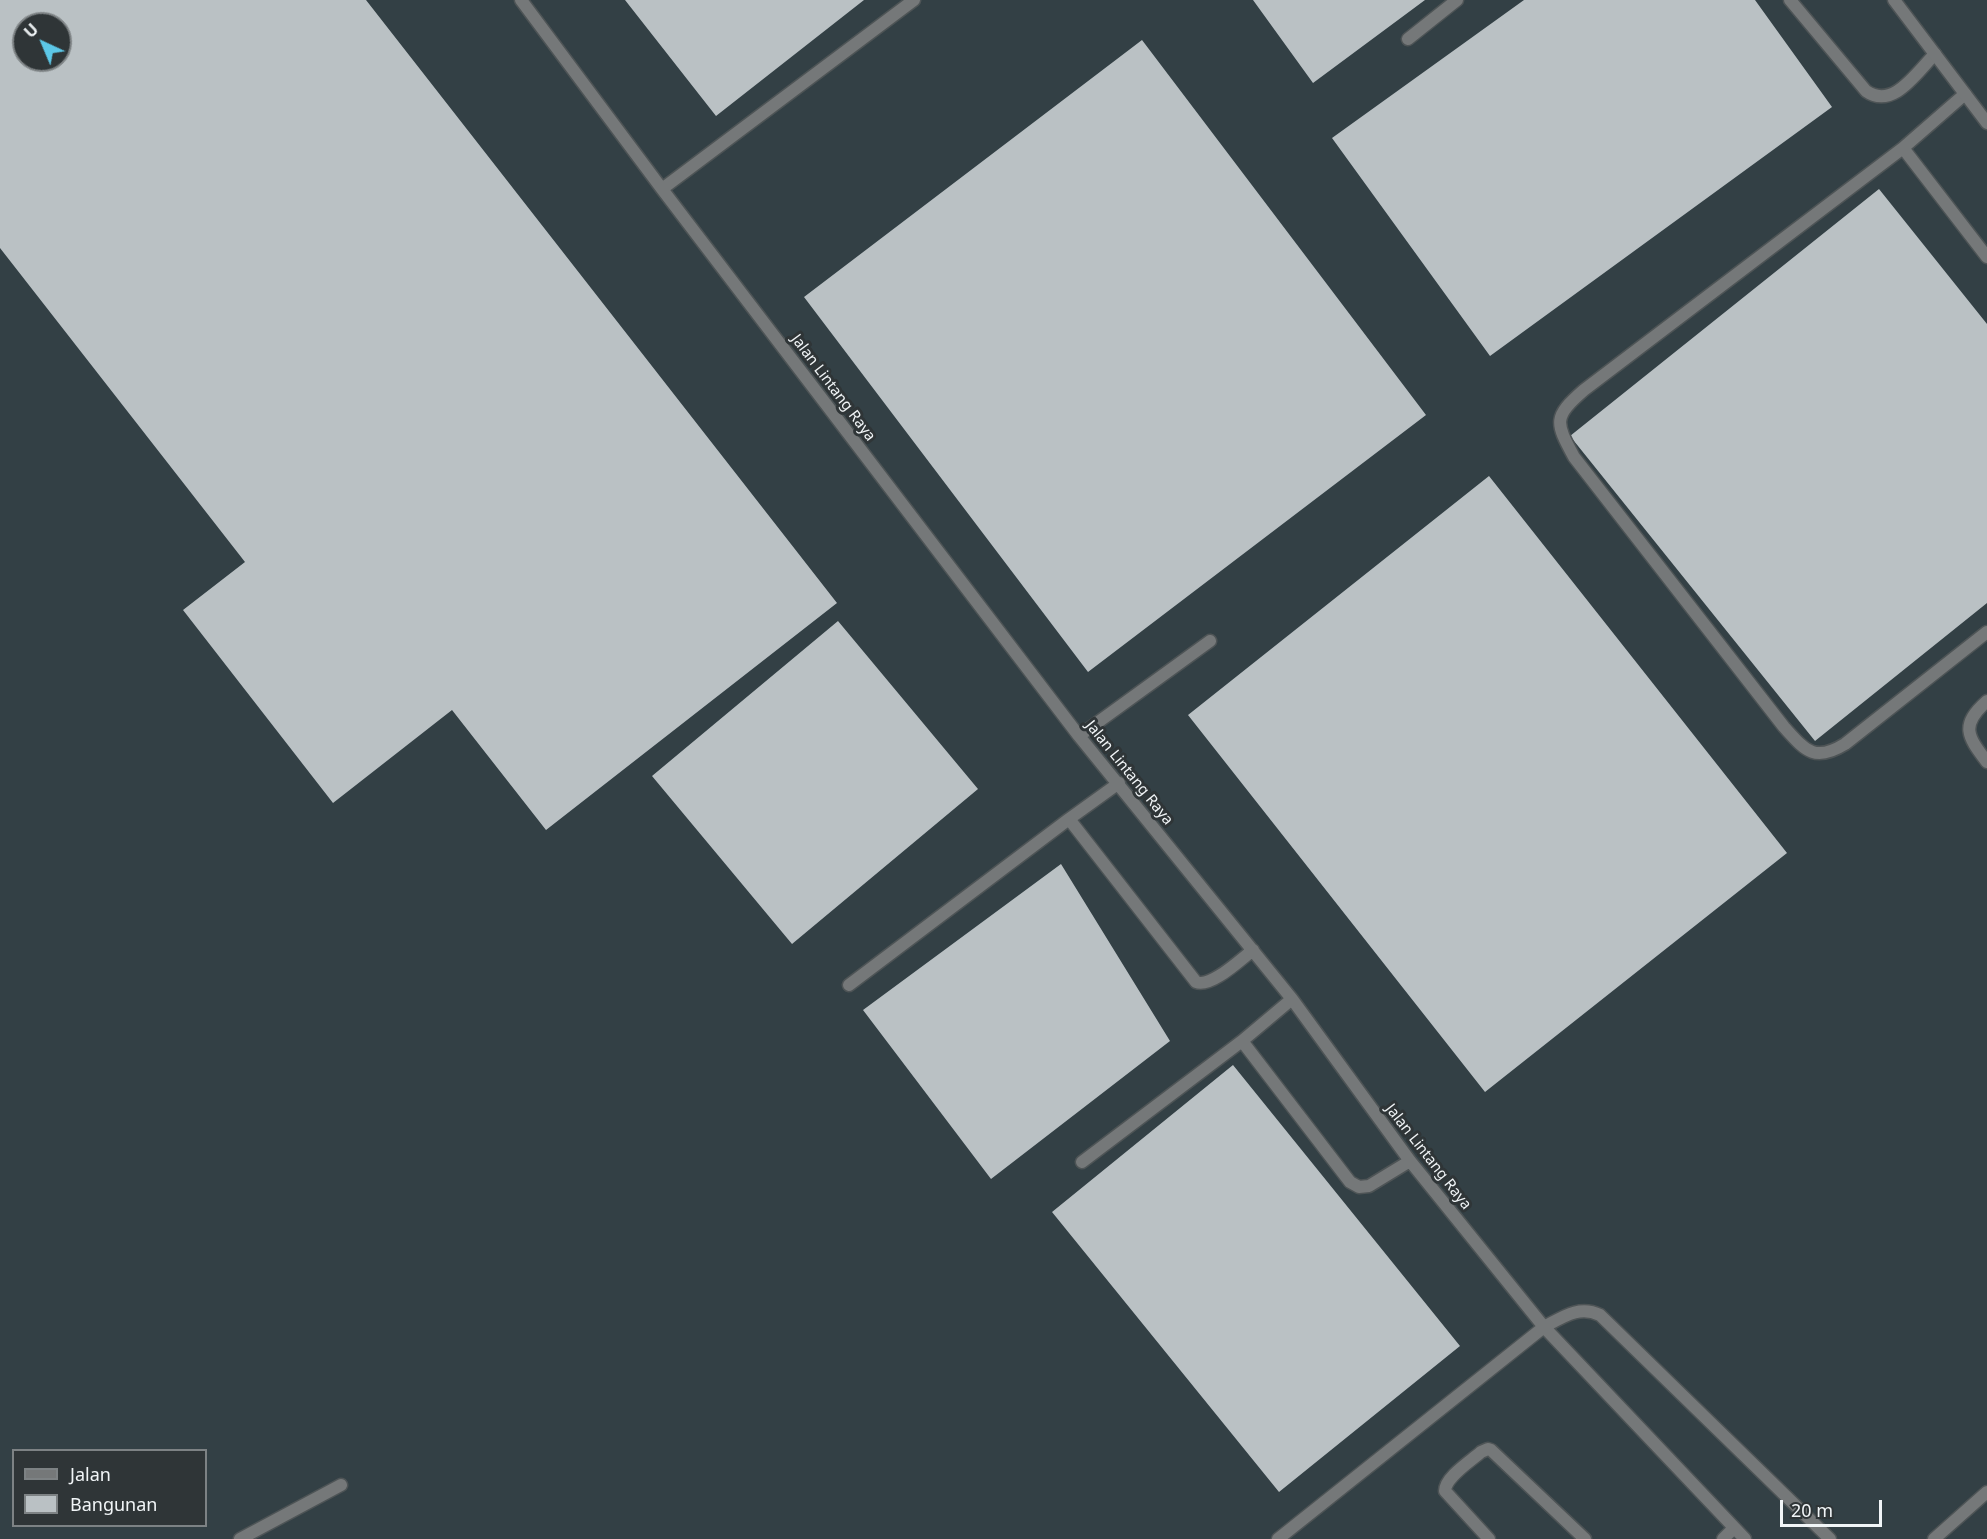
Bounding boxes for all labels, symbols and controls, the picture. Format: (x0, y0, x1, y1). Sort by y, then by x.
north arrow (12, 12, 72, 72)
text: U (19, 18, 43, 43)
street label: Jalan Lintang Raya (787, 331, 879, 445)
street label: Jalan Lintang Raya (1081, 717, 1177, 829)
street label: Jalan Lintang Raya (1381, 1101, 1475, 1213)
legend (12, 1449, 207, 1527)
text: Jalan (70, 1462, 111, 1486)
scale bar (1783, 1488, 1885, 1526)
text: Bangunan (70, 1492, 157, 1516)
text: 20 m (1791, 1498, 1833, 1522)

